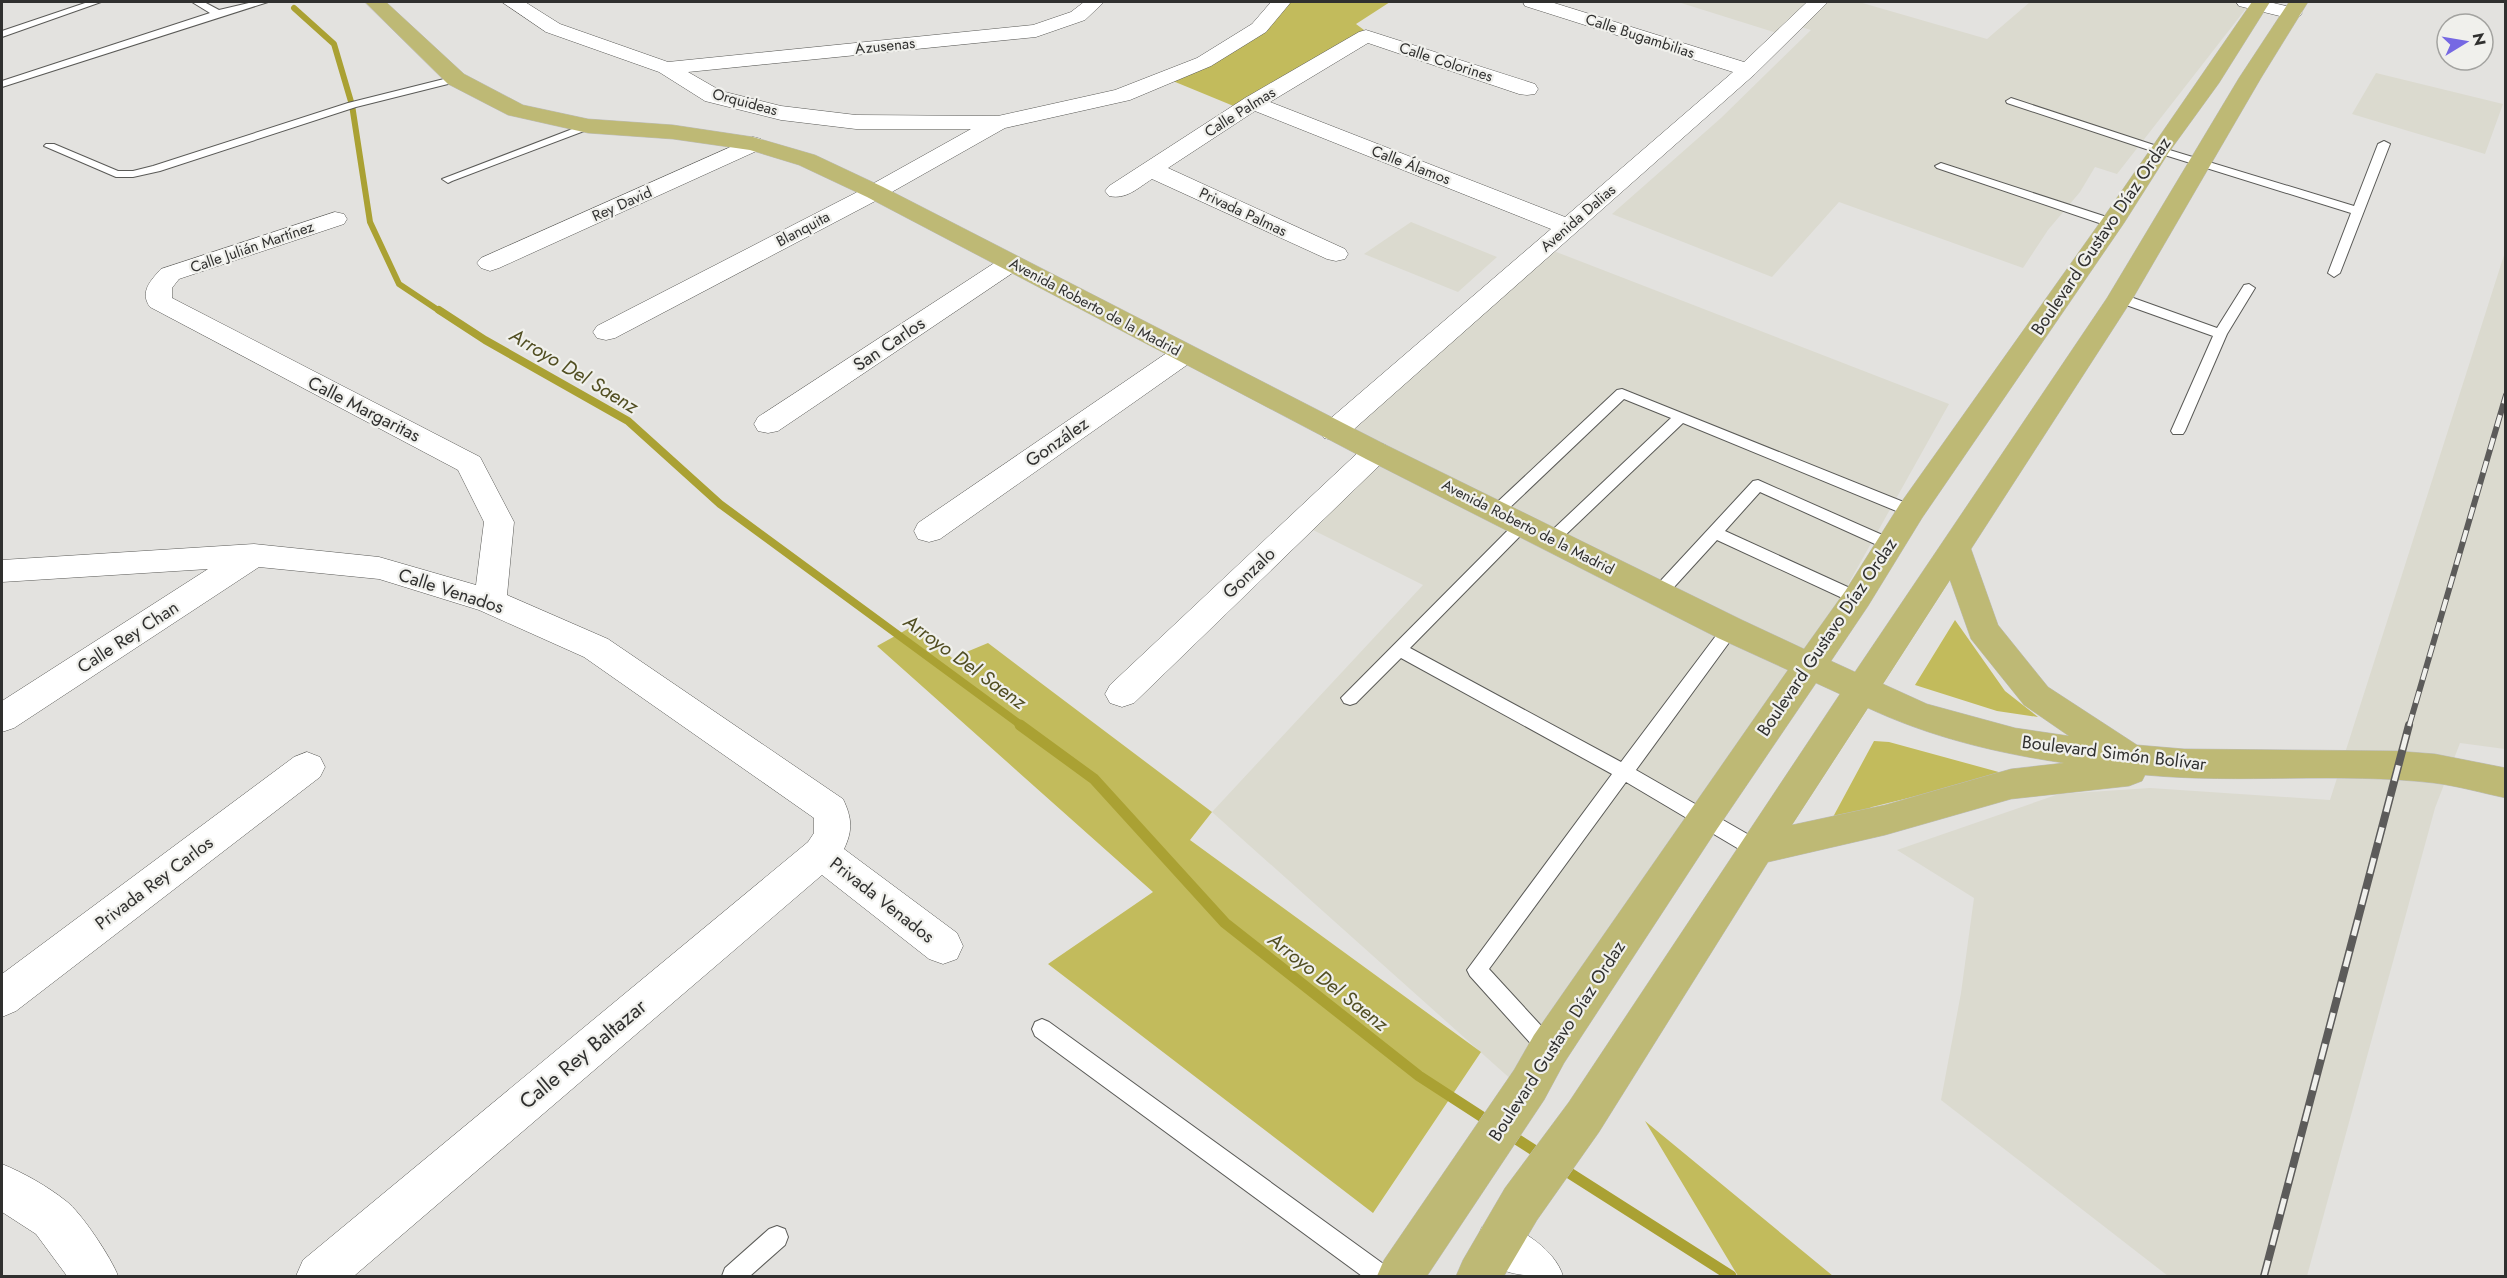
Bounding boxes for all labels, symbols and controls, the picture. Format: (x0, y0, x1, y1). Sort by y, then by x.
street label: Calle Bugambilias (1583, 8, 1697, 64)
north arrow (2435, 12, 2495, 72)
text: N (2467, 31, 2492, 48)
street label: Azusenas (854, 32, 916, 60)
street label: Calle Colorines (1396, 36, 1496, 88)
street label: Calle Palmas (1200, 81, 1280, 143)
street label: Orquideas (710, 83, 780, 121)
street label: Boulevard Gustavo Díaz Ordaz (2025, 131, 2178, 340)
street label: Calle Álamos (1368, 140, 1454, 190)
street label: Avenida Dalias (1536, 179, 1620, 257)
street label: Rey David (589, 181, 655, 227)
street label: Privada Palmas (1196, 182, 1290, 242)
street label: Blanquita (772, 206, 834, 252)
street label: Calle Julián Martínez (187, 216, 317, 278)
street label: Avenida Roberto de la Madrid (1005, 252, 1185, 362)
street label: San Carlos (848, 310, 930, 378)
water label: Arroyo Del Saenz (503, 321, 645, 421)
street label: Calle Margaritas (303, 369, 425, 449)
street label: González (1020, 410, 1094, 473)
street label: Avenida Roberto de la Madrid (1438, 474, 1618, 580)
street label: Boulevard Gustavo Díaz Ordaz (1751, 532, 1904, 741)
street label: Gonzalo (1217, 541, 1281, 605)
street label: Calle Venados (395, 562, 507, 620)
street label: Calle Rey Chan (72, 594, 184, 680)
water label: Arroyo Del Saenz (897, 607, 1033, 717)
street label: Boulevard Simón Bolívar (2020, 729, 2208, 777)
street label: Privada Rey Carlos (89, 830, 219, 936)
street label: Privada Venados (824, 851, 940, 949)
water label: Arroyo Del Saenz (1261, 925, 1395, 1039)
street label: Boulevard Gustavo Díaz Ordaz (1482, 935, 1632, 1146)
street label: Calle Rey Baltazar (513, 991, 654, 1116)

